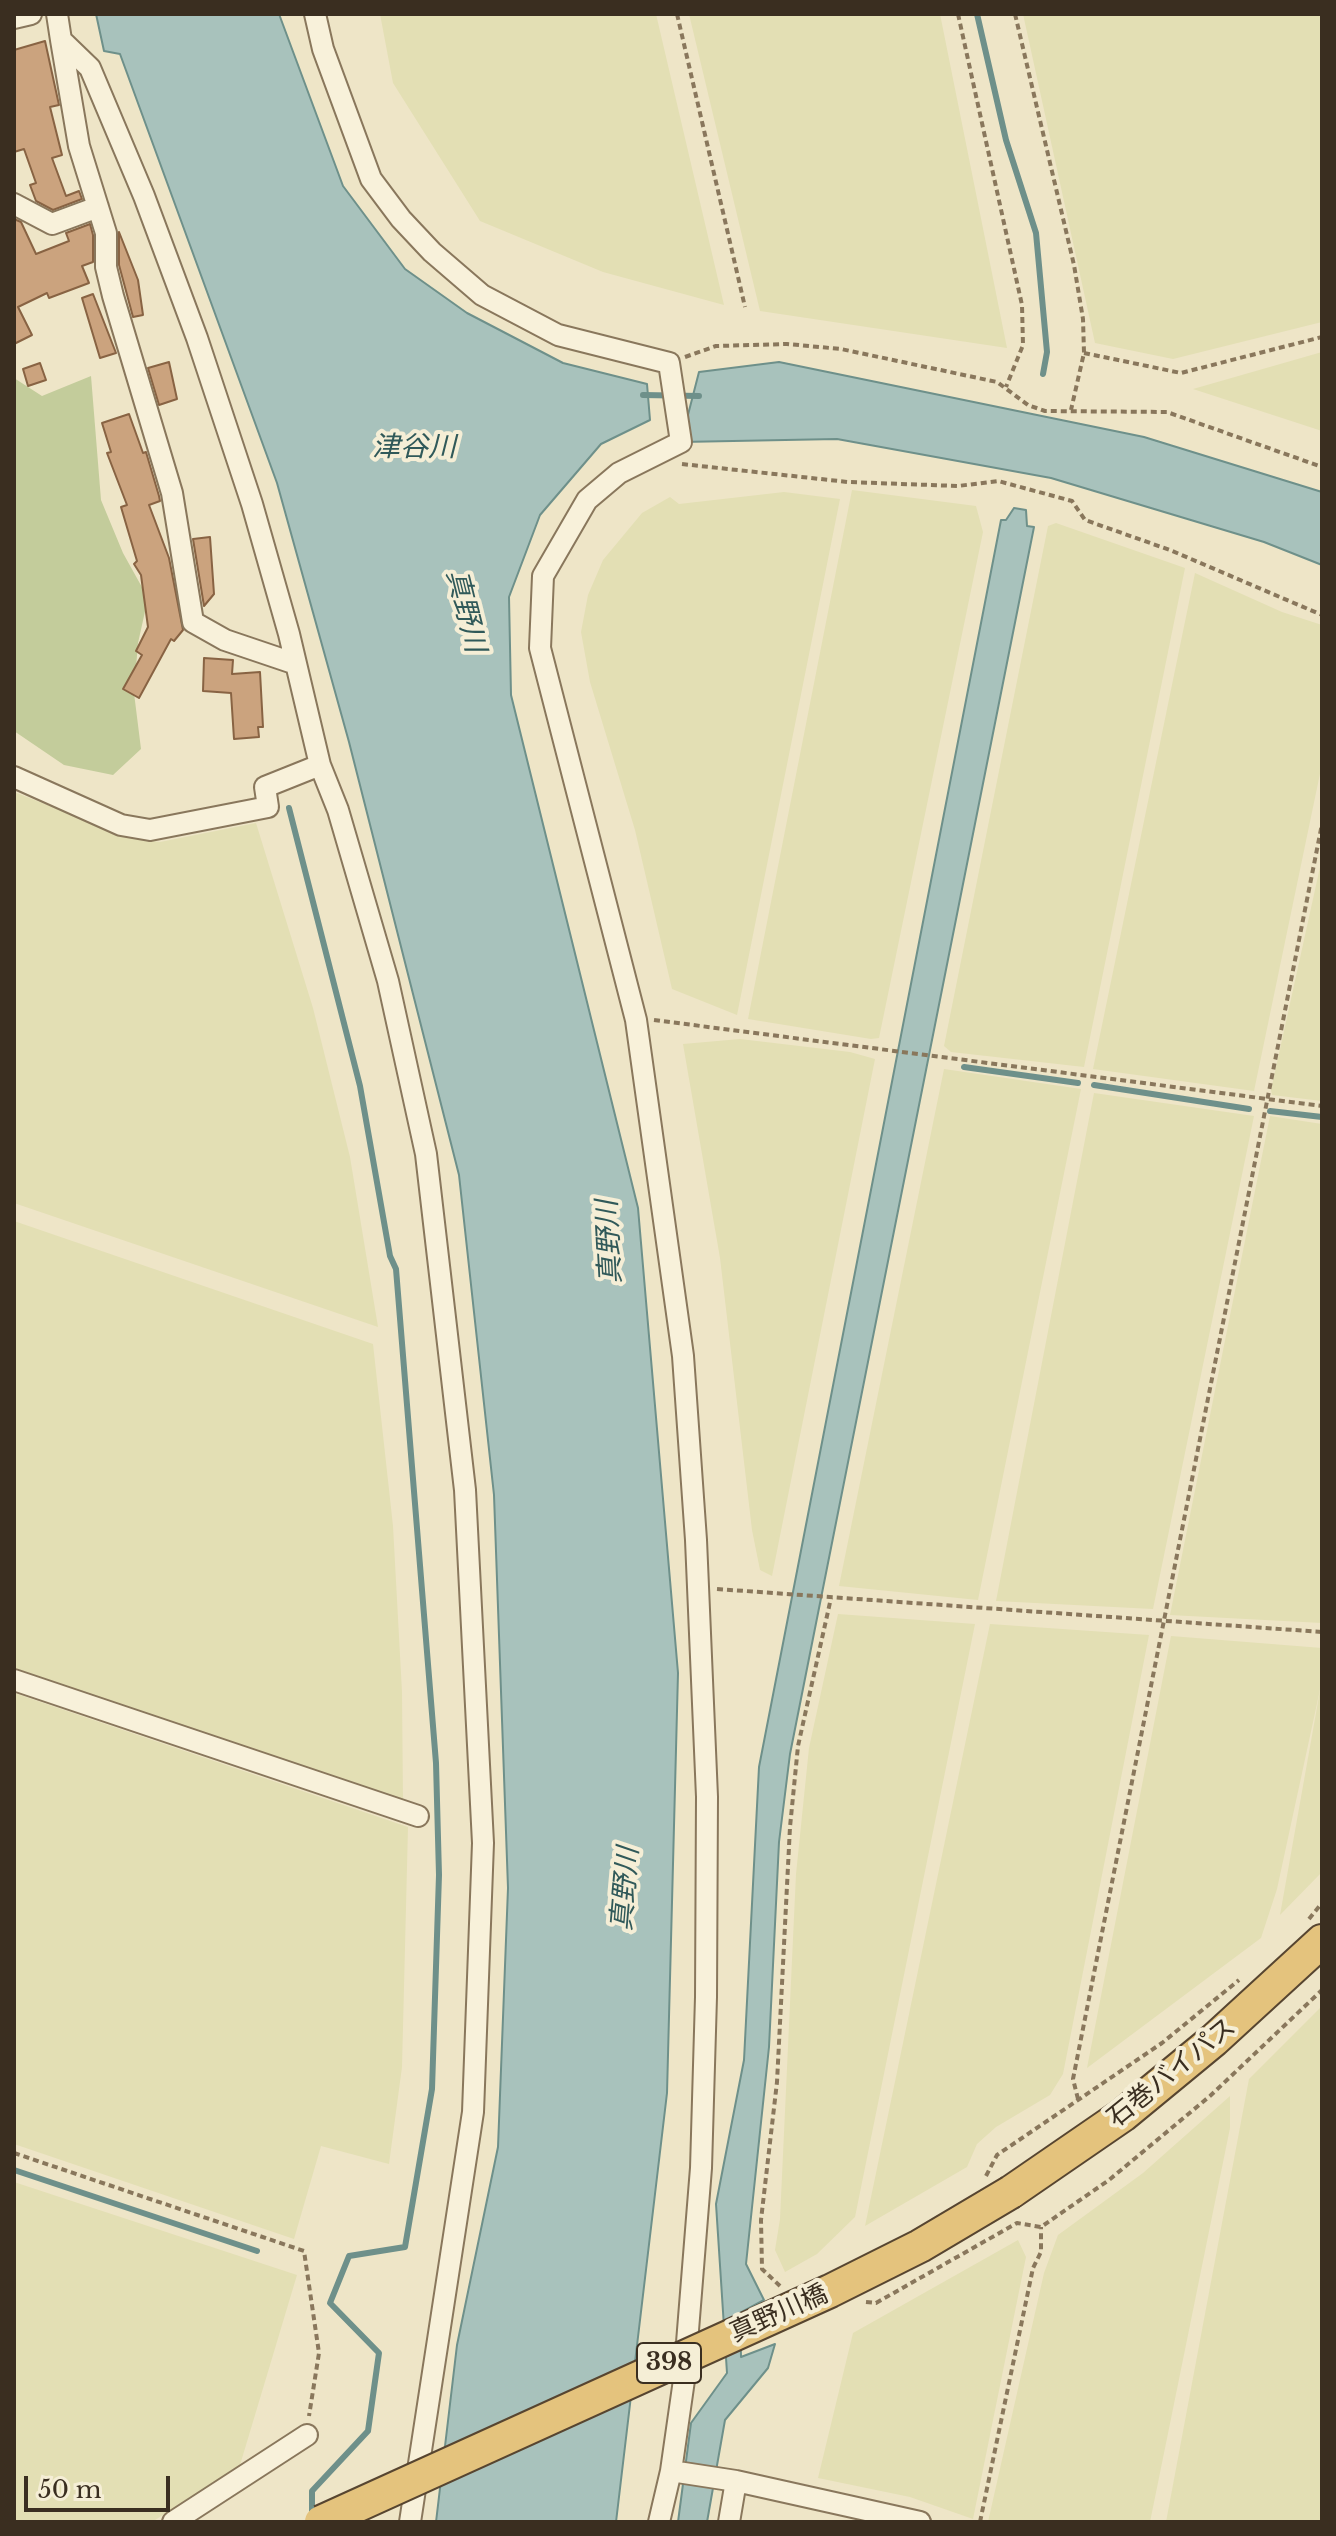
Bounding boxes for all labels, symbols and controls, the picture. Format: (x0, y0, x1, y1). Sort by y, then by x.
water label: 津谷川 (372, 431, 456, 465)
water label: 真野川 (439, 566, 491, 656)
water label: 真野川 (591, 1199, 629, 1285)
water label: 真野川 (606, 1846, 646, 1932)
street label: 石巻バイパス (1102, 2012, 1242, 2134)
street label: 真野川橋 (725, 2279, 833, 2349)
road number: 398 (637, 2343, 701, 2383)
scale bar (28, 2460, 174, 2510)
text: 50 m (38, 2475, 101, 2504)

